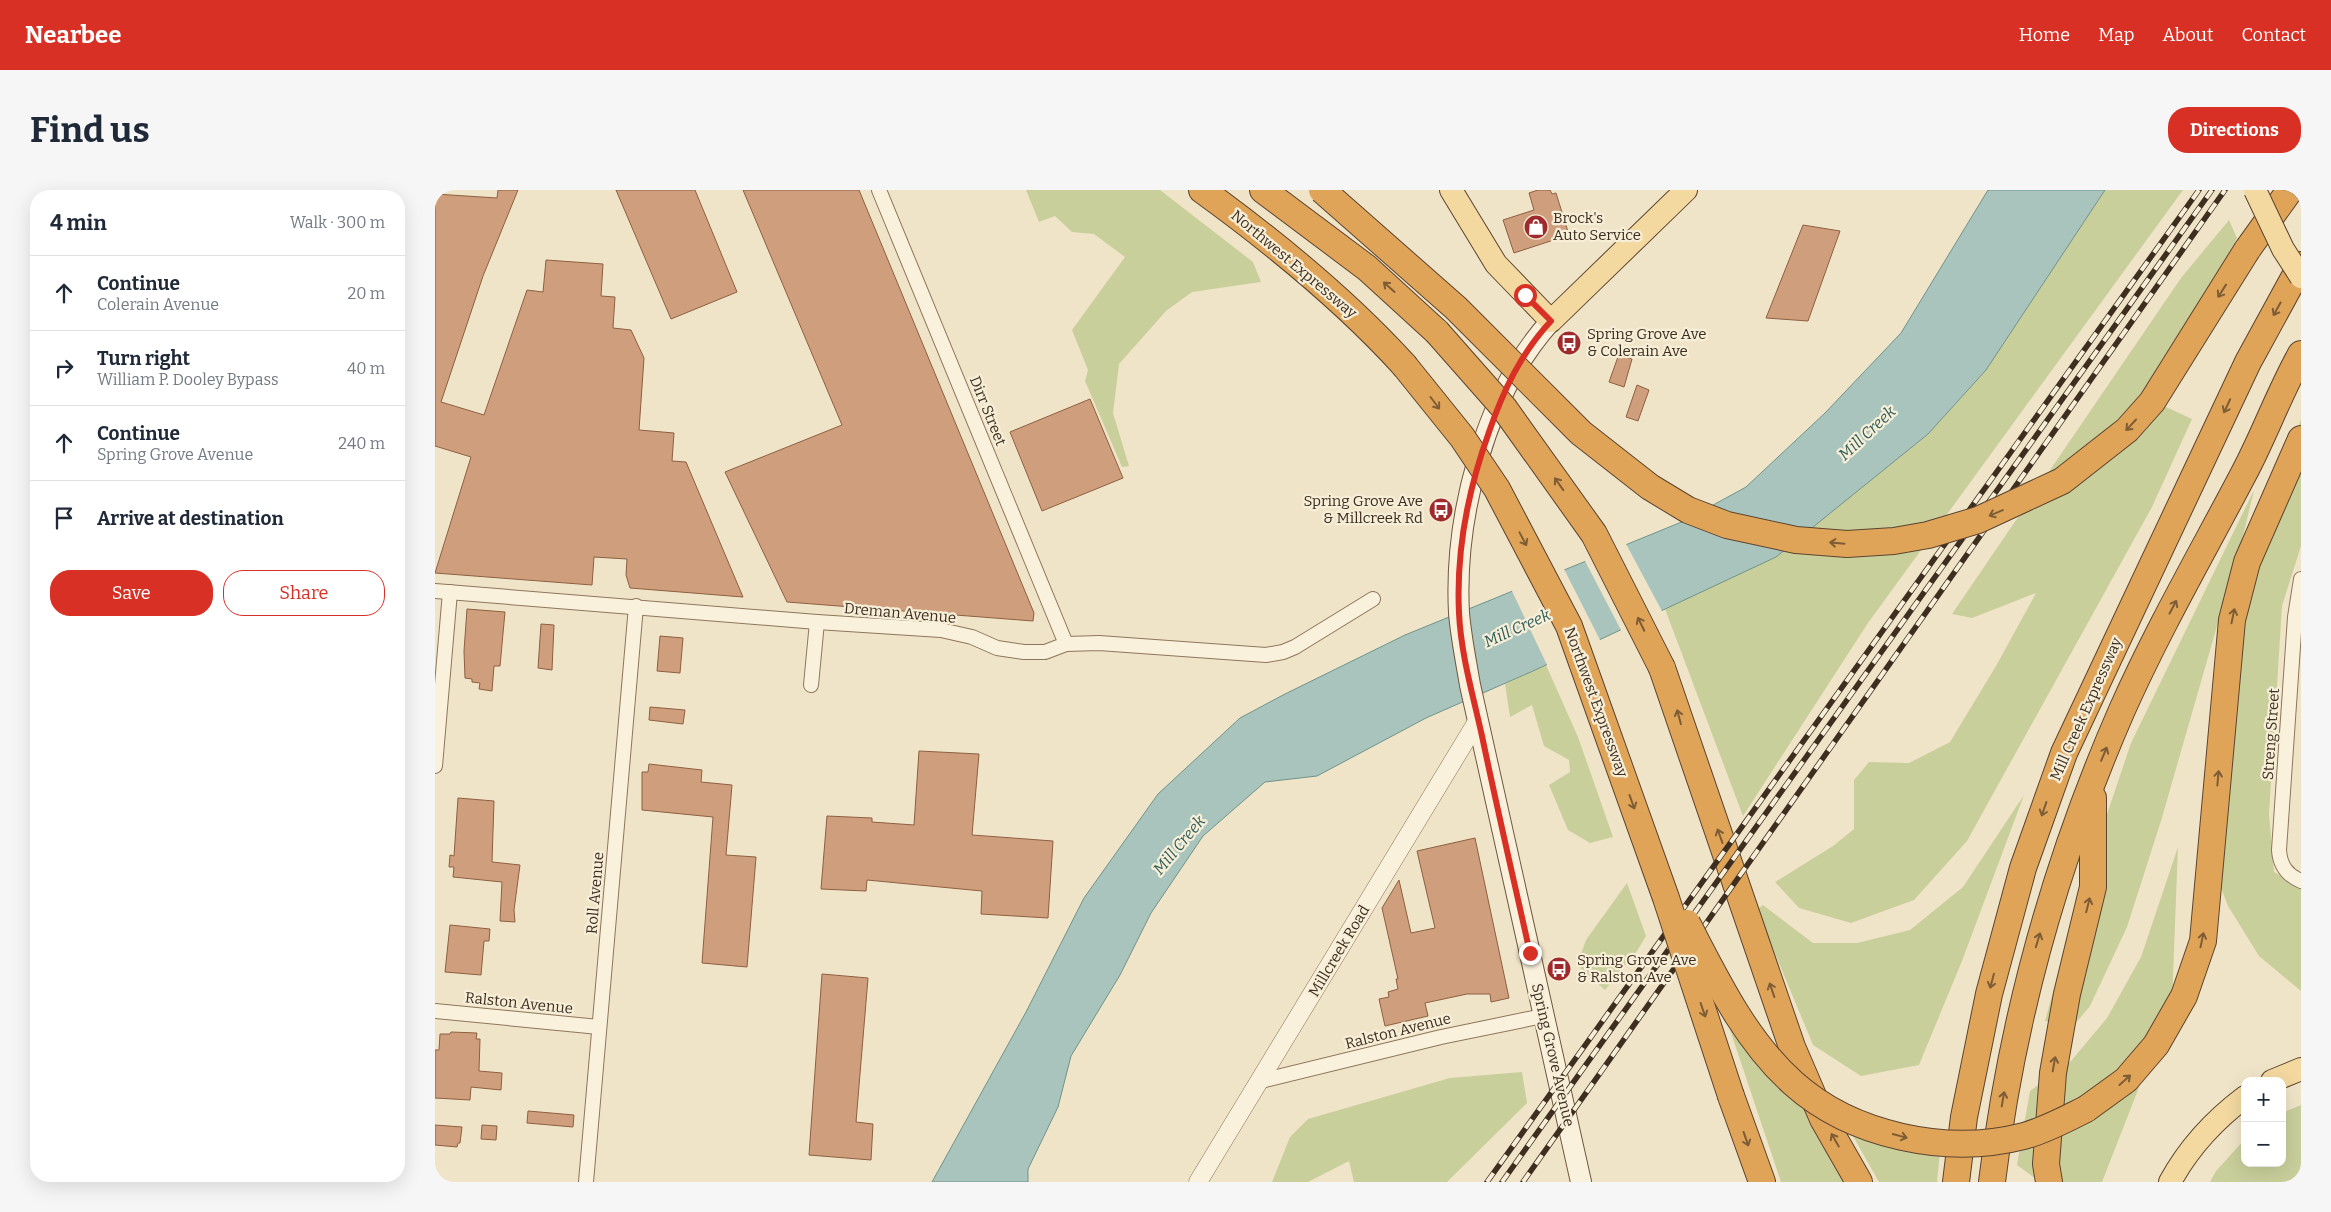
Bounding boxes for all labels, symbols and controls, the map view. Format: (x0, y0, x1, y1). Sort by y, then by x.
text: Nearbee (25, 21, 121, 49)
text: Home (2019, 24, 2070, 46)
text: Map (2098, 24, 2134, 46)
text: About (2162, 24, 2213, 46)
text: Contact (2241, 24, 2306, 46)
button: Directions (2168, 107, 2301, 153)
text: Find us (30, 109, 150, 151)
street label: Northwest Expressway (1227, 206, 1361, 322)
place label: Brock's Auto Service (1553, 209, 1641, 244)
text: 4 min (50, 210, 107, 236)
text: Walk · 300 m (290, 213, 385, 232)
shop icon: Brock's Auto Service (1523, 214, 1549, 240)
text: Continue (97, 272, 180, 295)
icon: ahead (50, 279, 78, 307)
one-way arrow (1382, 281, 1395, 293)
one-way arrow (2216, 283, 2226, 297)
text: 20 m (348, 284, 385, 303)
route start (1514, 284, 1537, 307)
text: Colerain Avenue (97, 295, 219, 314)
one-way arrow (2272, 301, 2281, 316)
place label: Spring Grove Ave & Colerain Ave (1587, 325, 1707, 360)
bus stop icon: Spring Grove Ave & Colerain Ave (1556, 330, 1582, 356)
text: Turn right (97, 347, 190, 370)
icon: right (50, 354, 78, 382)
text: 40 m (347, 359, 385, 378)
text: William P. Dooley Bypass (97, 370, 279, 389)
street label: Dirr Street (966, 374, 1010, 449)
one-way arrow (1429, 396, 1440, 409)
one-way arrow (2222, 398, 2232, 413)
water label: Mill Creek (1835, 402, 1900, 464)
one-way arrow (2125, 419, 2137, 432)
text: Continue (97, 422, 180, 445)
icon: ahead (50, 429, 78, 457)
text: 240 m (338, 434, 385, 453)
text: Spring Grove Avenue (97, 445, 253, 464)
one-way arrow (1554, 477, 1564, 491)
place label: Spring Grove Ave & Millcreek Rd (1304, 492, 1423, 527)
bus stop icon: Spring Grove Ave & Millcreek Rd (1428, 497, 1454, 523)
icon: arrive (50, 504, 78, 532)
text: Arrive at destination (97, 507, 284, 530)
one-way arrow (1988, 509, 2003, 518)
one-way arrow (1518, 531, 1528, 546)
one-way arrow (1830, 538, 1846, 548)
button: Save (50, 570, 213, 616)
button: Share (223, 570, 385, 616)
street label: Dreman Avenue (843, 599, 957, 627)
one-way arrow (2169, 600, 2178, 615)
water label: Mill Creek (1481, 605, 1553, 651)
one-way arrow (2229, 609, 2239, 625)
one-way arrow (1636, 617, 1645, 632)
street label: Northwest Expressway (1560, 624, 1632, 780)
street label: Mill Creek Expressway (2046, 635, 2126, 783)
street label: Streng Street (2259, 687, 2283, 780)
one-way arrow (1674, 709, 1683, 725)
one-way arrow (2099, 747, 2109, 762)
one-way arrow (2214, 770, 2223, 786)
one-way arrow (1628, 793, 1637, 809)
one-way arrow (2038, 800, 2048, 816)
water label: Mill Creek (1149, 812, 1209, 878)
one-way arrow (1715, 829, 1724, 845)
street label: Roll Avenue (582, 851, 608, 935)
one-way arrow (2084, 898, 2093, 914)
street label: Millcreek Road (1305, 902, 1373, 1000)
one-way arrow (2198, 932, 2208, 948)
one-way arrow (2034, 933, 2044, 949)
route end (1519, 942, 1542, 965)
place label: Spring Grove Ave & Ralston Ave (1577, 951, 1697, 986)
bus stop icon: Spring Grove Ave & Ralston Ave (1546, 956, 1572, 982)
one-way arrow (1987, 973, 1996, 989)
street label: Spring Grove Avenue (1528, 982, 1578, 1128)
one-way arrow (1767, 983, 1777, 999)
street label: Ralston Avenue (464, 988, 574, 1018)
one-way arrow (1698, 1002, 1708, 1018)
street label: Ralston Avenue (1343, 1009, 1453, 1053)
one-way arrow (2050, 1056, 2060, 1072)
one-way arrow (2119, 1074, 2132, 1086)
map controls (2241, 1077, 2286, 1167)
button: + (2241, 1077, 2286, 1122)
one-way arrow (1999, 1091, 2009, 1107)
button: − (2241, 1122, 2286, 1167)
one-way arrow (1742, 1131, 1752, 1147)
one-way arrow (1830, 1132, 1840, 1147)
one-way arrow (1892, 1132, 1908, 1141)

